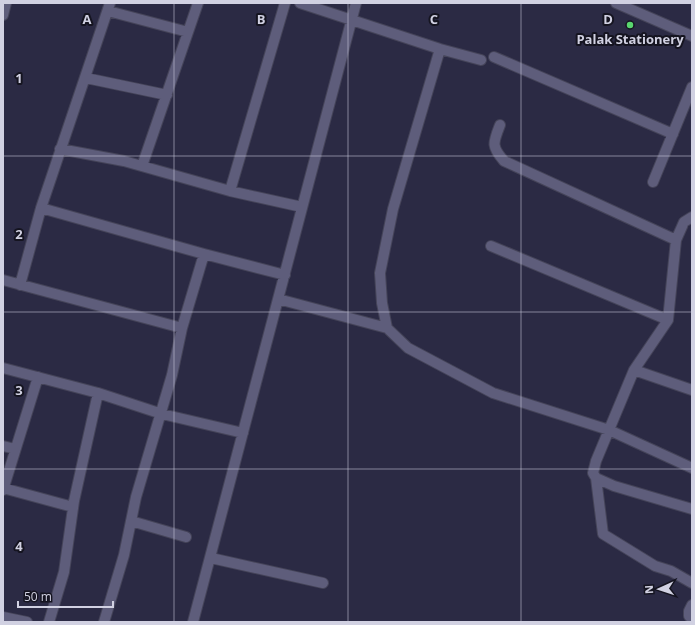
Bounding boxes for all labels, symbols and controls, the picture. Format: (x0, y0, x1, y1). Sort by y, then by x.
text: A (83, 10, 92, 28)
text: B (257, 10, 266, 28)
text: C (430, 10, 438, 28)
text: D (603, 10, 613, 28)
marker: Palak Stationery (625, 20, 635, 30)
place label: Palak Stationery (576, 30, 684, 48)
text: 1 (15, 69, 23, 87)
text: 2 (15, 225, 23, 243)
text: 3 (15, 381, 23, 399)
text: 4 (15, 537, 23, 555)
north arrow (639, 569, 679, 609)
scale bar (18, 583, 113, 609)
text: N (641, 585, 656, 594)
text: 50 m (24, 588, 52, 605)

